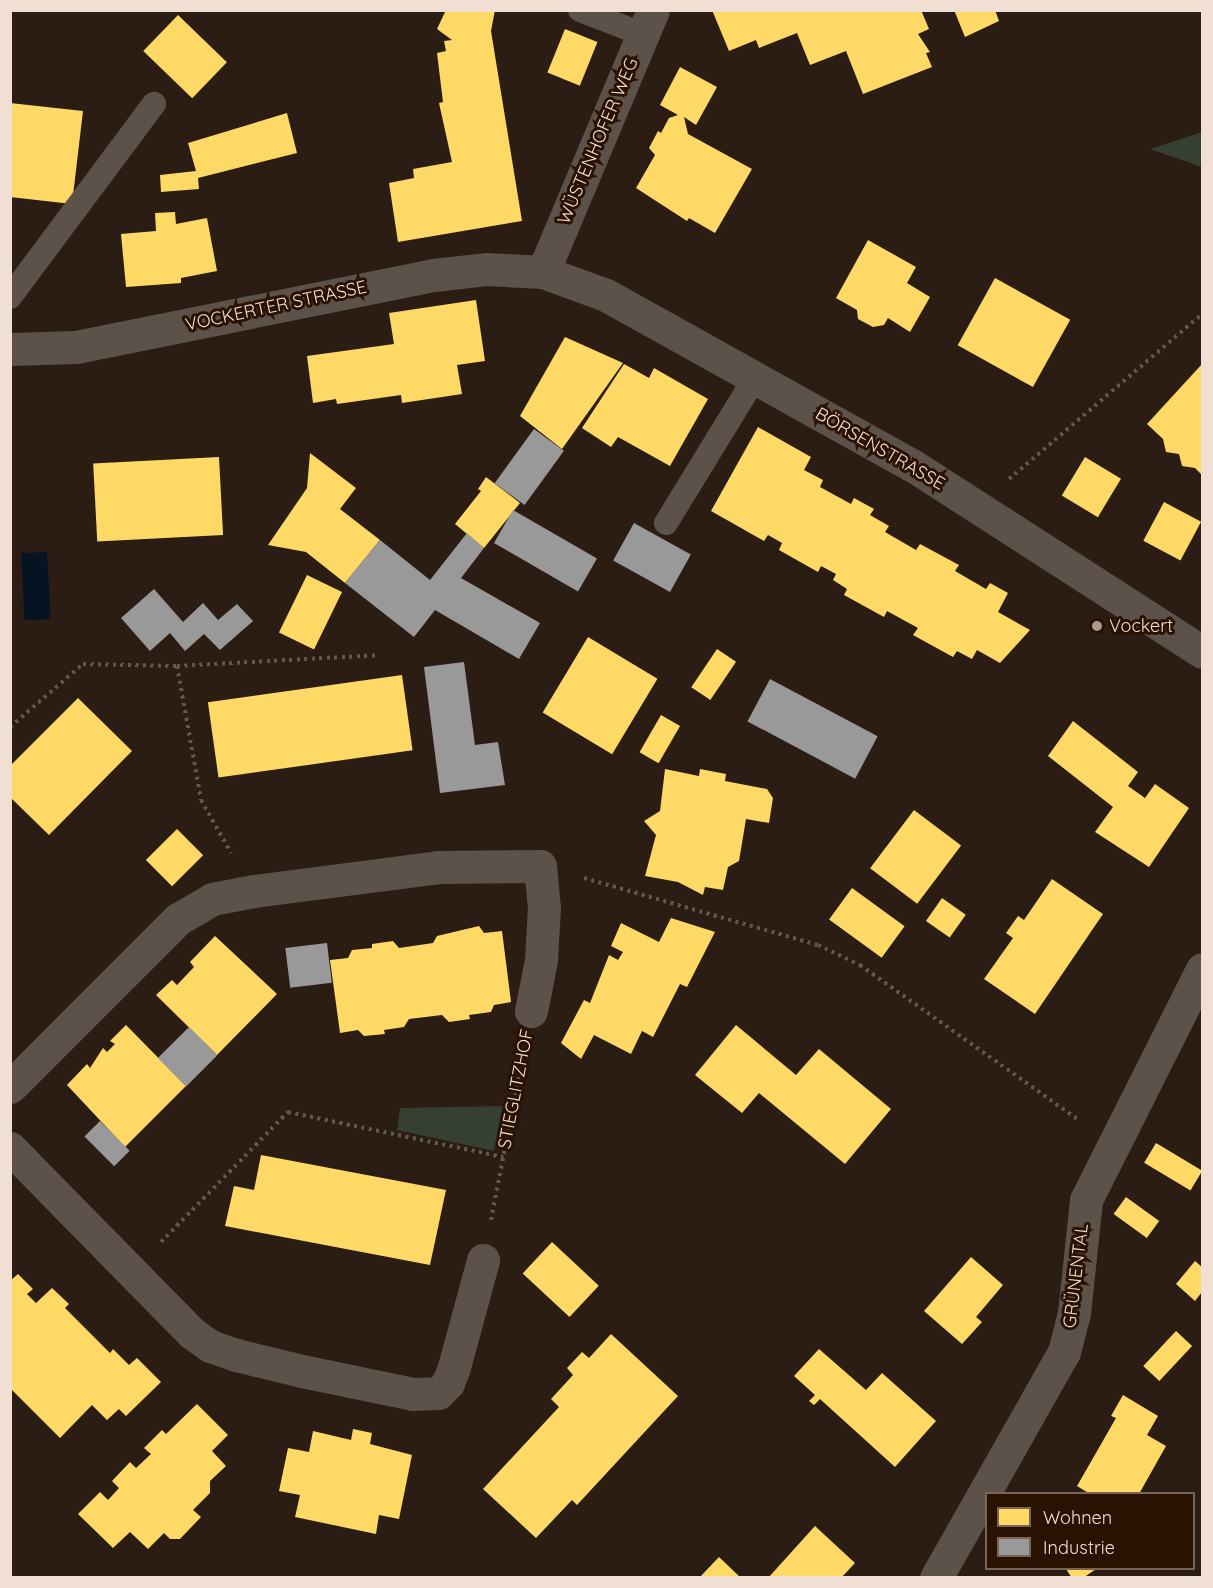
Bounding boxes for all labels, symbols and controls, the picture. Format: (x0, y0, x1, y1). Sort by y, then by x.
street label: WÜSTENHOFER WEG (553, 55, 643, 227)
street label: VOCKERTER STRASSE (183, 276, 369, 336)
street label: BÖRSENSTRASSE (811, 403, 949, 495)
place label: Vockert (1109, 615, 1173, 637)
marker: Vockert (1090, 619, 1104, 633)
street label: STIEGLITZHOF (494, 1027, 538, 1151)
street label: GRÜNENTAL (1059, 1223, 1093, 1329)
legend (985, 1492, 1195, 1570)
text: Wohnen (1043, 1506, 1112, 1529)
text: Industrie (1043, 1536, 1115, 1559)

